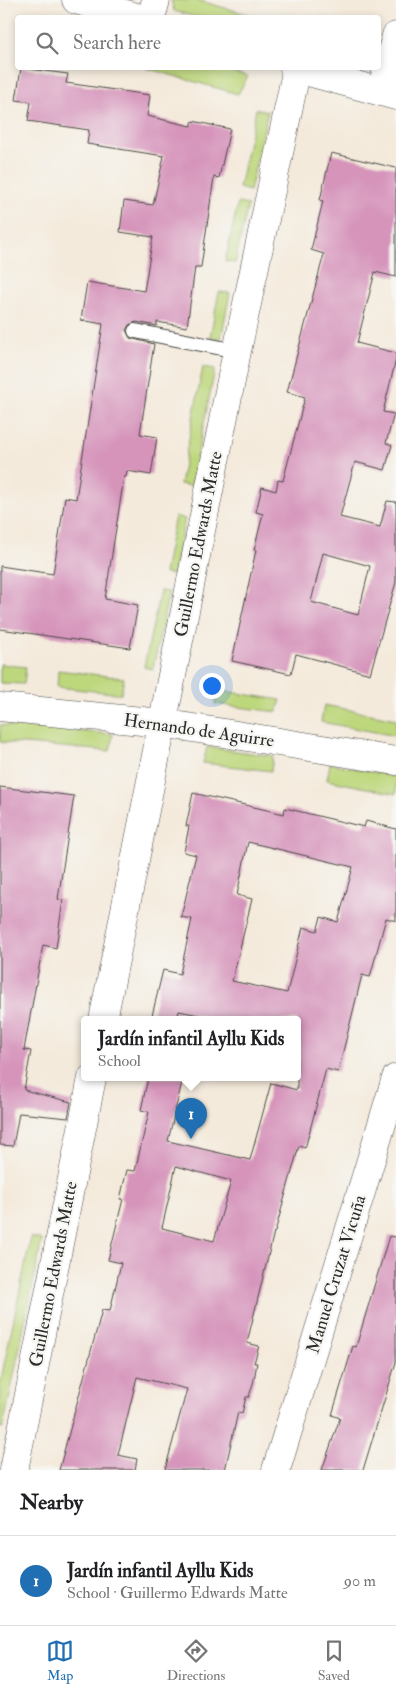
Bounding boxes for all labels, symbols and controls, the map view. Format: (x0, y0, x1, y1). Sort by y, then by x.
search box (15, 15, 381, 70)
icon: search (33, 29, 61, 57)
text: Search here (73, 31, 161, 55)
street label: Guillermo Edwards Matte (169, 449, 228, 639)
your location (199, 673, 225, 699)
street label: Hernando de Aguirre (122, 709, 276, 752)
popup (81, 1016, 301, 1081)
text: Jardín infantil Ayllu Kids (98, 1027, 284, 1051)
text: School (98, 1051, 141, 1071)
pin: 1 (175, 1098, 207, 1139)
street label: Guillermo Edwards Matte (24, 1179, 83, 1369)
street label: Manuel Cruzat Vicuña (301, 1192, 372, 1356)
text: Nearby (20, 1489, 83, 1516)
text: Jardín infantil Ayllu Kids (67, 1559, 253, 1583)
text: 1 (33, 1571, 39, 1591)
text: 90 m (344, 1571, 376, 1591)
text: School · Guillermo Edwards Matte (67, 1583, 288, 1603)
tab: Map (46, 1637, 74, 1684)
tab: Directions (167, 1637, 225, 1684)
tab: Saved (318, 1637, 350, 1684)

